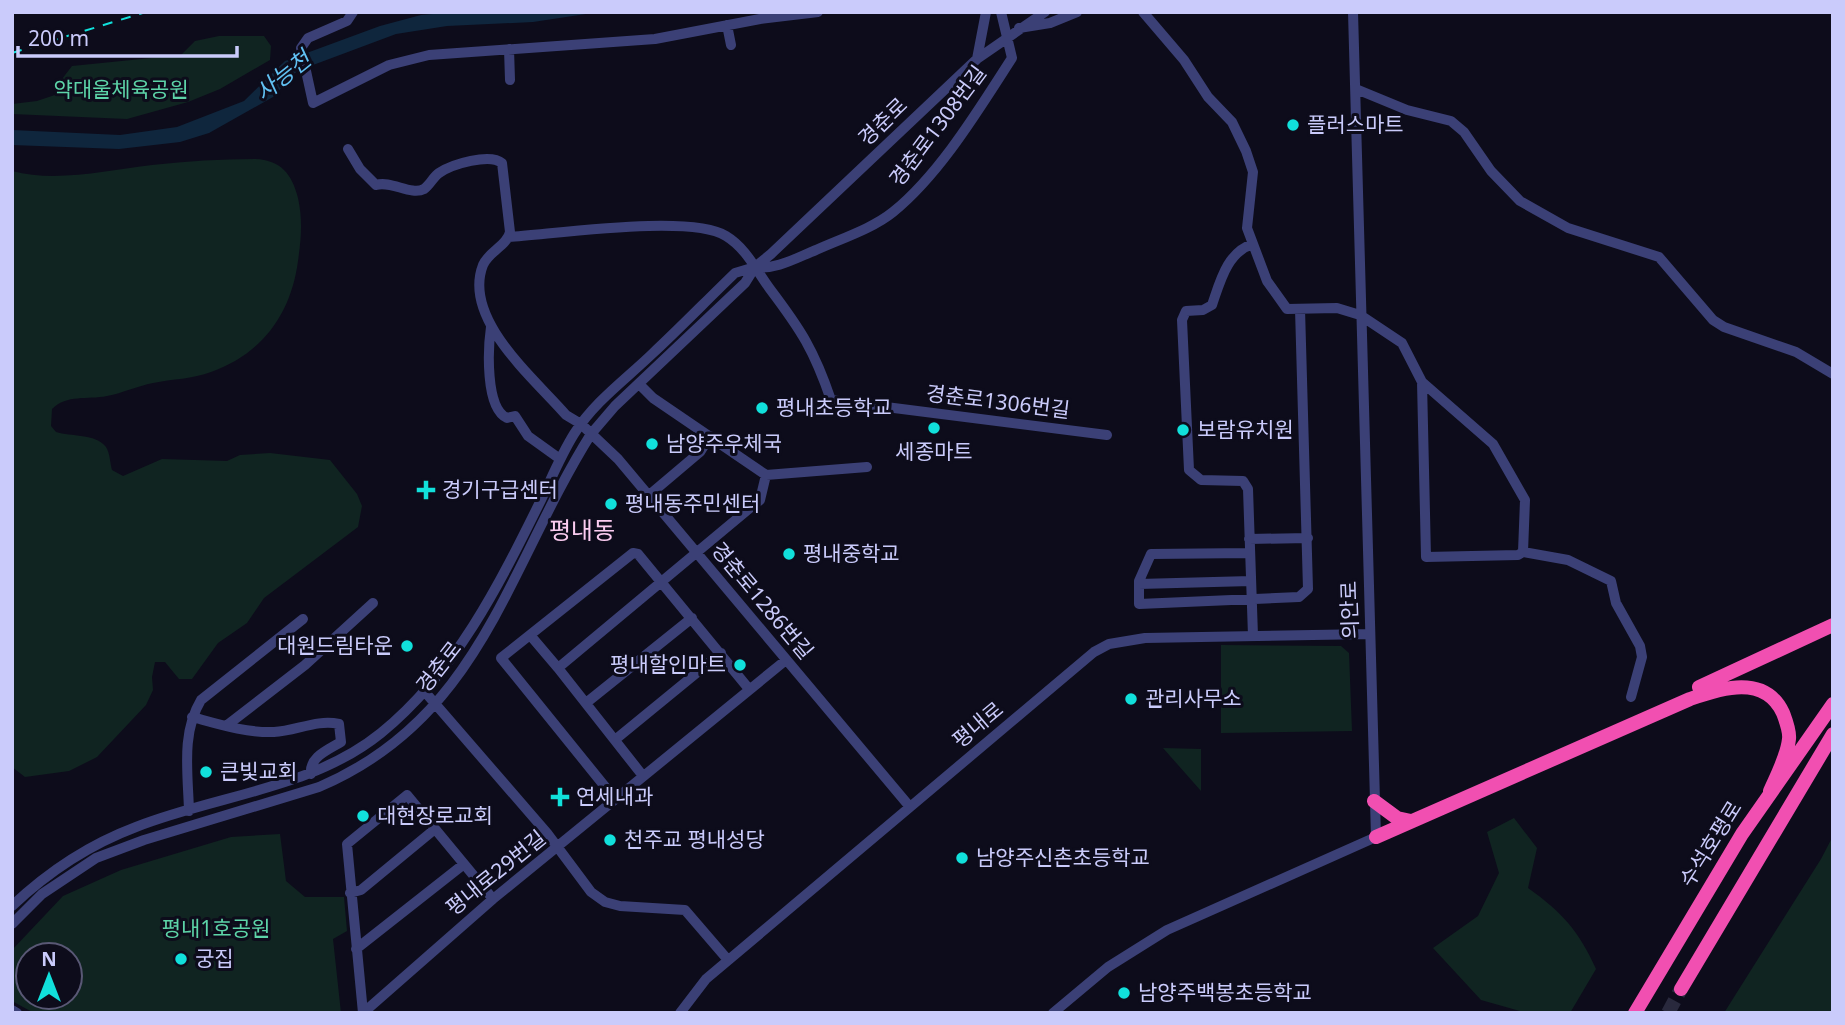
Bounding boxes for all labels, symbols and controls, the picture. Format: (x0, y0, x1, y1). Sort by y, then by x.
scale bar (18, 14, 236, 58)
text: 200 m (28, 24, 89, 52)
water label: 사능천 (248, 41, 319, 108)
street label: 경춘로1308번길 (882, 59, 992, 192)
park label: 약대울체육공원 (53, 75, 189, 103)
street label: 경춘로 (852, 91, 913, 151)
place label: 플러스마트 (1307, 110, 1404, 138)
marker: 플러스마트 (1285, 117, 1301, 133)
street label: 경춘로1306번길 (925, 378, 1072, 424)
place label: 평내초등학교 (776, 393, 892, 421)
marker: 평내초등학교 (754, 400, 770, 416)
place label: 보람유치원 (1197, 415, 1294, 443)
marker: 세종마트 (926, 420, 942, 436)
marker: 보람유치원 (1175, 422, 1191, 438)
place label: 남양주우체국 (666, 429, 782, 457)
marker: 남양주우체국 (644, 436, 660, 452)
place label: 세종마트 (895, 437, 973, 465)
place label: 경기구급센터 (442, 475, 558, 503)
marker: 경기구급센터 (416, 480, 436, 500)
place label: 평내동주민센터 (625, 489, 760, 517)
marker: 평내동주민센터 (603, 496, 619, 512)
district label: 평내동 (549, 513, 615, 546)
street label: 경춘로1286번길 (706, 536, 820, 665)
place label: 평내중학교 (803, 539, 900, 567)
marker: 평내중학교 (781, 546, 797, 562)
street label: 의안로 (1334, 581, 1364, 639)
place label: 대원드림타운 (277, 631, 393, 659)
street label: 경춘로 (409, 635, 467, 698)
marker: 대원드림타운 (399, 638, 415, 654)
place label: 평내할인마트 (610, 650, 726, 678)
marker: 평내할인마트 (732, 657, 748, 673)
place label: 관리사무소 (1145, 684, 1242, 712)
marker: 관리사무소 (1123, 691, 1139, 707)
street label: 평내로 (946, 695, 1009, 754)
place label: 큰빛교회 (220, 757, 297, 785)
marker: 큰빛교회 (198, 764, 214, 780)
place label: 연세내과 (576, 782, 653, 810)
marker: 연세내과 (550, 787, 570, 807)
street label: 수석호평로 (1673, 795, 1748, 892)
place label: 대현장로교회 (377, 801, 493, 829)
marker: 대현장로교회 (355, 808, 371, 824)
street label: 평내로29번길 (440, 823, 551, 921)
place label: 천주교 평내성당 (624, 825, 765, 853)
marker: 천주교 평내성당 (602, 832, 618, 848)
place label: 남양주신촌초등학교 (976, 843, 1150, 871)
marker: 남양주신촌초등학교 (954, 850, 970, 866)
park label: 평내1호공원 (162, 914, 270, 942)
north arrow (14, 941, 84, 1011)
place label: 궁집 (195, 944, 234, 972)
text: N (41, 946, 57, 972)
marker: 궁집 (173, 951, 189, 967)
place label: 남양주백봉초등학교 (1138, 978, 1312, 1006)
marker: 남양주백봉초등학교 (1116, 985, 1132, 1001)

